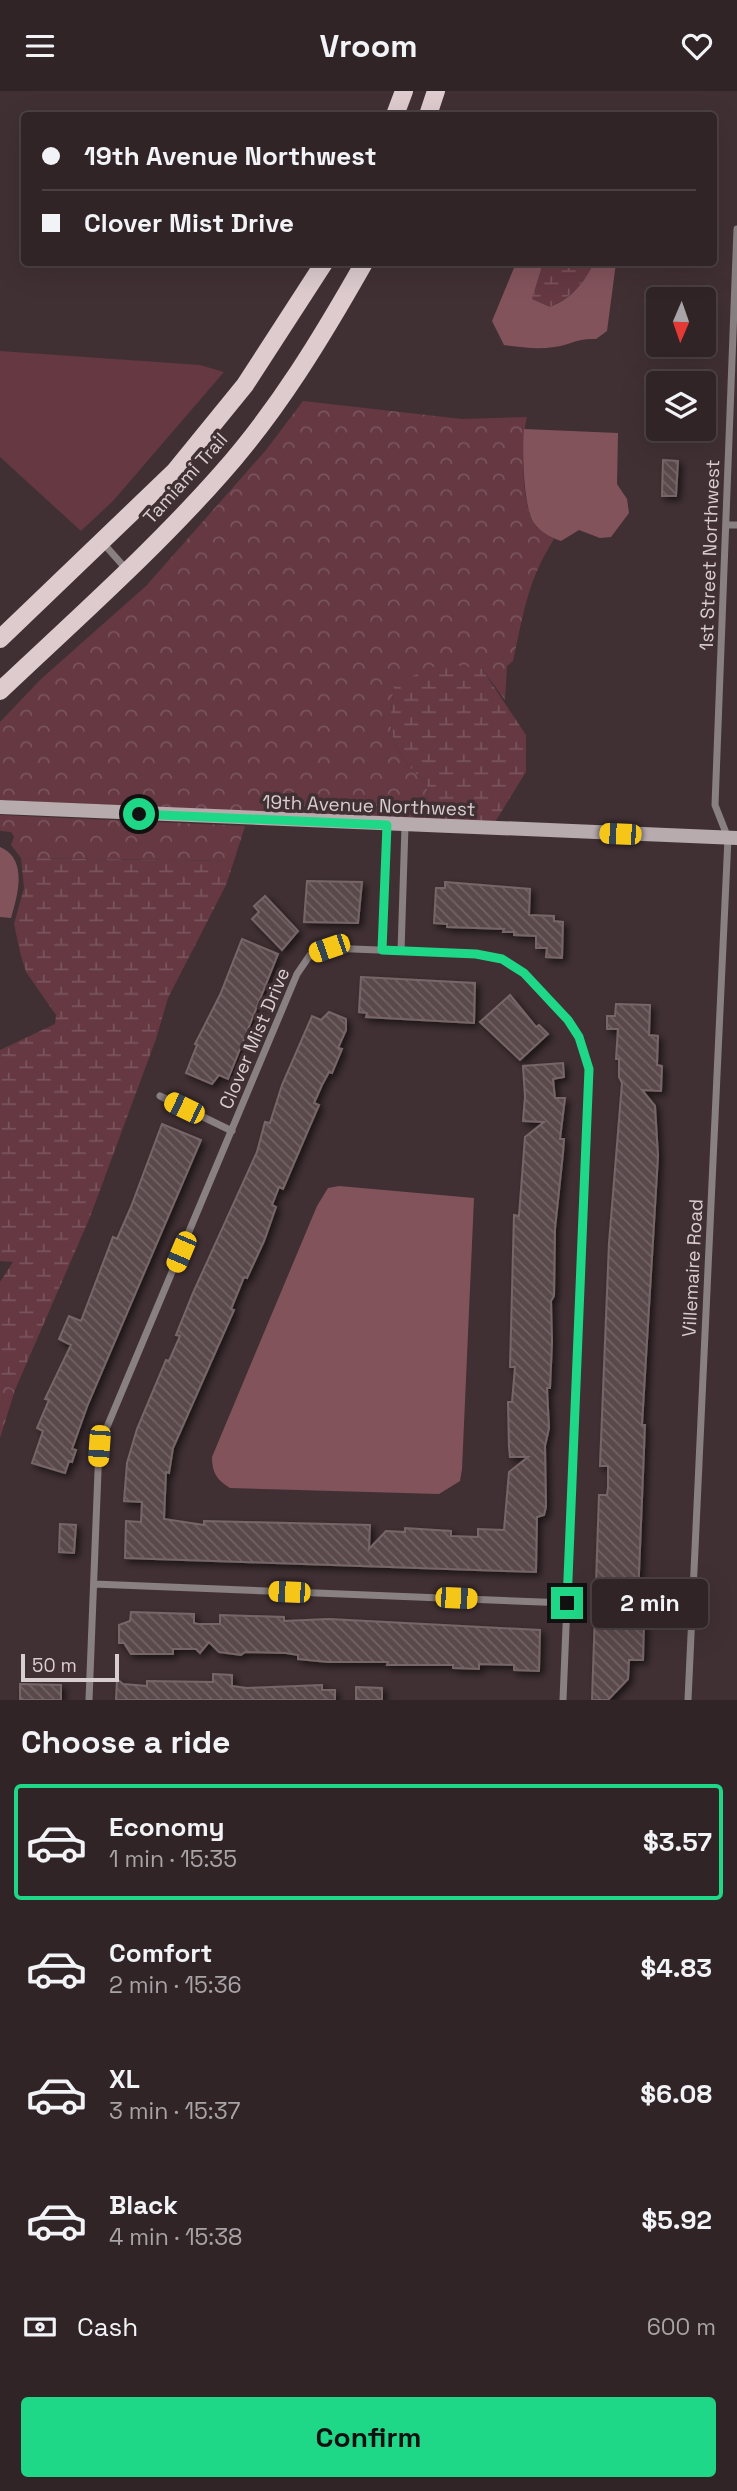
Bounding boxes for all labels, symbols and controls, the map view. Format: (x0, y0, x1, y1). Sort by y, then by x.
text: Vroom (319, 26, 418, 66)
icon: menu (21, 27, 59, 65)
icon: heart (678, 27, 716, 65)
text: 19th Avenue Northwest (84, 139, 377, 173)
text: Clover Mist Drive (84, 206, 294, 240)
north arrow (646, 287, 716, 357)
map controls (646, 287, 716, 441)
button: layers (646, 371, 716, 441)
street label: Tamiami Trail (138, 427, 233, 529)
street label: 1st Street Northwest (694, 459, 725, 651)
street label: 19th Avenue Northwest (262, 789, 476, 822)
route start (123, 798, 155, 830)
car (599, 823, 642, 845)
car (306, 931, 353, 965)
street label: Clover Mist Drive (213, 964, 296, 1113)
car (161, 1089, 208, 1127)
street label: Villemaire Road (676, 1198, 709, 1338)
car (164, 1229, 199, 1275)
car (88, 1424, 111, 1468)
callout: 2 min (592, 1579, 707, 1627)
car (268, 1581, 311, 1603)
car (435, 1587, 478, 1609)
route end (551, 1587, 583, 1619)
text: 2 min (620, 1588, 680, 1618)
scale bar (21, 1651, 119, 1683)
text: 50 m (32, 1653, 77, 1678)
text: Choose a ride (21, 1722, 231, 1762)
text: Economy (109, 1810, 225, 1844)
icon: car (25, 1811, 88, 1874)
text: $3.57 (643, 1825, 712, 1859)
text: 1 min · 15:35 (109, 1844, 237, 1874)
text: Comfort (109, 1936, 212, 1970)
icon: car (25, 1937, 88, 2000)
text: $4.83 (641, 1951, 712, 1985)
text: 2 min · 15:36 (109, 1970, 242, 2000)
text: XL (109, 2062, 140, 2096)
icon: car (25, 2063, 88, 2126)
text: $6.08 (640, 2077, 712, 2111)
text: 3 min · 15:37 (109, 2096, 241, 2126)
text: Black (109, 2188, 178, 2222)
icon: car (25, 2189, 88, 2252)
text: $5.92 (641, 2203, 712, 2237)
text: 4 min · 15:38 (109, 2222, 242, 2252)
icon: cash (21, 2308, 59, 2346)
text: Cash (77, 2310, 138, 2344)
text: 600 m (647, 2312, 716, 2342)
button: Confirm (21, 2397, 716, 2477)

